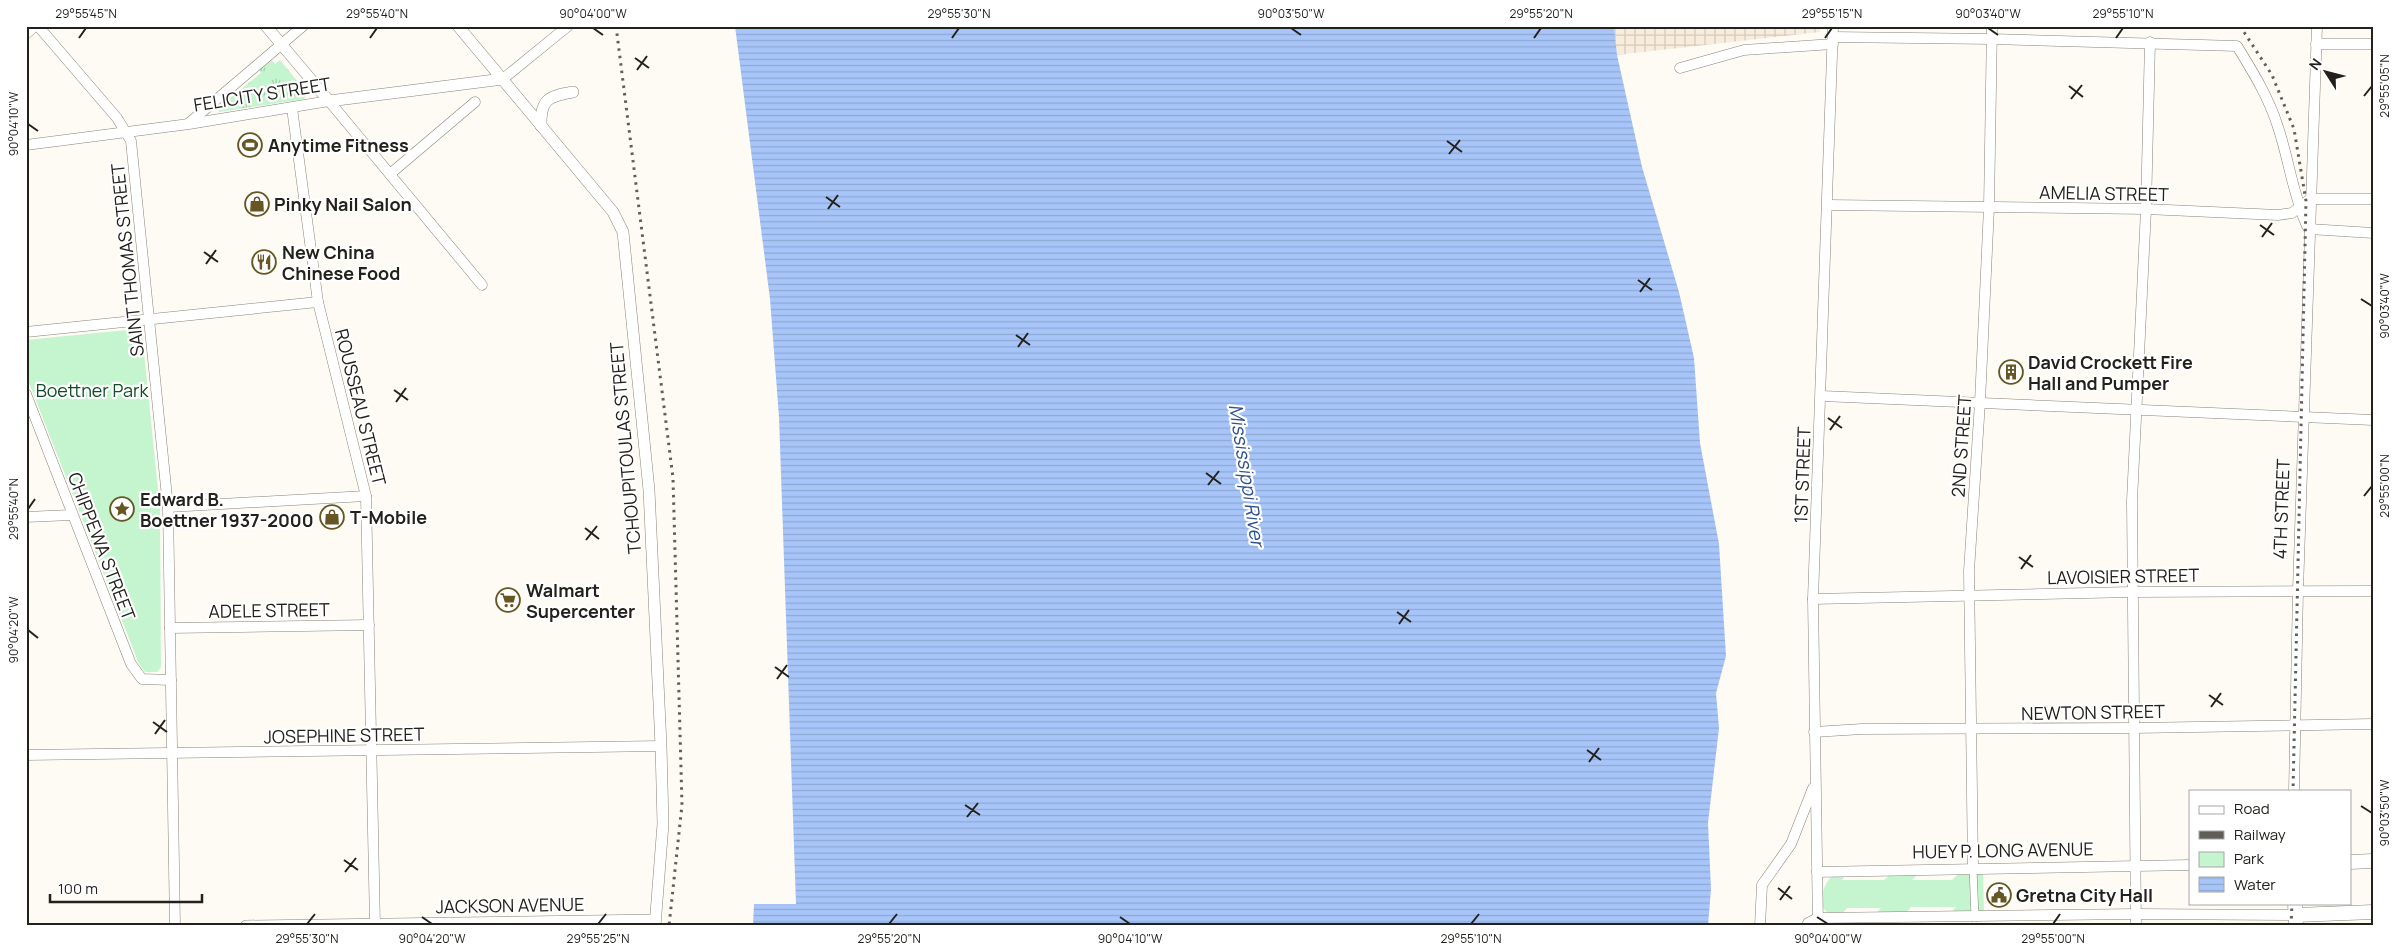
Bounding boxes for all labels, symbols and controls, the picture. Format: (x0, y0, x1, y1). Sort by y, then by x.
text: 29°55'45"N (55, 5, 117, 22)
text: 29°55'40"N (346, 5, 408, 22)
text: 90°04'00"W (559, 5, 627, 22)
text: 29°55'30"N (928, 5, 990, 22)
text: 90°03'50"W (1258, 5, 1325, 22)
text: 29°55'20"N (1509, 5, 1573, 22)
text: 29°55'15"N (1802, 5, 1862, 22)
text: 90°03'40"W (1955, 5, 2022, 22)
text: 29°55'10"N (2092, 5, 2154, 22)
north arrow (2302, 48, 2352, 98)
text: N (2304, 54, 2326, 74)
text: 29°55'05"N (2376, 54, 2393, 118)
street label: FELICITY STREET (192, 71, 332, 117)
text: 90°04'10"W (5, 91, 22, 156)
sports icon: Anytime Fitness (237, 132, 263, 158)
place label: Anytime Fitness (268, 133, 409, 157)
street label: SAINT THOMAS STREET (105, 162, 149, 358)
street label: AMELIA STREET (2039, 180, 2169, 206)
shop icon: Pinky Nail Salon (244, 191, 270, 217)
place label: Pinky Nail Salon (274, 192, 412, 216)
place label: New China Chinese Food (282, 240, 400, 285)
restaurant icon: New China Chinese Food (251, 249, 277, 275)
text: 90°03'40"W (2376, 272, 2393, 339)
street label: ROUSSEAU STREET (330, 326, 392, 488)
street label: TCHOUPITOULAS STREET (604, 341, 646, 555)
place label: David Crockett Fire Hall and Pumper (2028, 350, 2193, 395)
building icon: David Crockett Fire Hall and Pumper (1998, 359, 2024, 385)
park label: Boettner Park (36, 378, 149, 402)
street label: 2ND STREET (1945, 394, 1977, 498)
water label: Mississippi River (1223, 402, 1271, 550)
street label: 1ST STREET (1788, 426, 1816, 524)
text: 29°55'00"N (2376, 454, 2393, 518)
street label: 4TH STREET (2267, 458, 2295, 560)
street label: CHIPPEWA STREET (63, 469, 141, 624)
text: 29°55'40"N (5, 478, 22, 540)
place label: Edward B. Boettner 1937-2000 (140, 487, 314, 532)
place icon: Edward B. Boettner 1937-2000 (109, 496, 135, 522)
shop icon: T-Mobile (319, 504, 345, 530)
place label: T-Mobile (350, 505, 427, 529)
street label: LAVOISIER STREET (2047, 563, 2199, 589)
place label: Walmart Supercenter (526, 578, 635, 623)
supermarket icon: Walmart Supercenter (495, 587, 521, 613)
text: 90°04'20"W (5, 596, 22, 663)
street label: ADELE STREET (208, 597, 330, 623)
street label: NEWTON STREET (2021, 699, 2165, 725)
street label: JOSEPHINE STREET (263, 722, 425, 748)
text: 90°03'50"W (2376, 779, 2393, 846)
legend (2189, 790, 2352, 904)
text: Road (2234, 798, 2270, 819)
text: Railway (2234, 824, 2286, 845)
street label: HUEY P. LONG AVENUE (1912, 836, 2094, 864)
text: Park (2234, 848, 2264, 869)
scale bar (50, 872, 202, 904)
text: Water (2234, 874, 2276, 895)
text: 100 m (58, 878, 98, 899)
public building icon: Gretna City Hall (1986, 882, 2012, 908)
place label: Gretna City Hall (2016, 883, 2153, 907)
street label: JACKSON AVENUE (436, 892, 584, 918)
text: 29°55'30"N (276, 930, 338, 947)
text: 90°04'20"W (399, 930, 466, 947)
text: 29°55'25"N (567, 930, 629, 947)
text: 29°55'20"N (857, 930, 921, 947)
text: 90°04'10"W (1098, 930, 1163, 947)
text: 29°55'10"N (1440, 930, 1502, 947)
text: 90°04'00"W (1794, 930, 1862, 947)
text: 29°55'00"N (2021, 930, 2085, 947)

